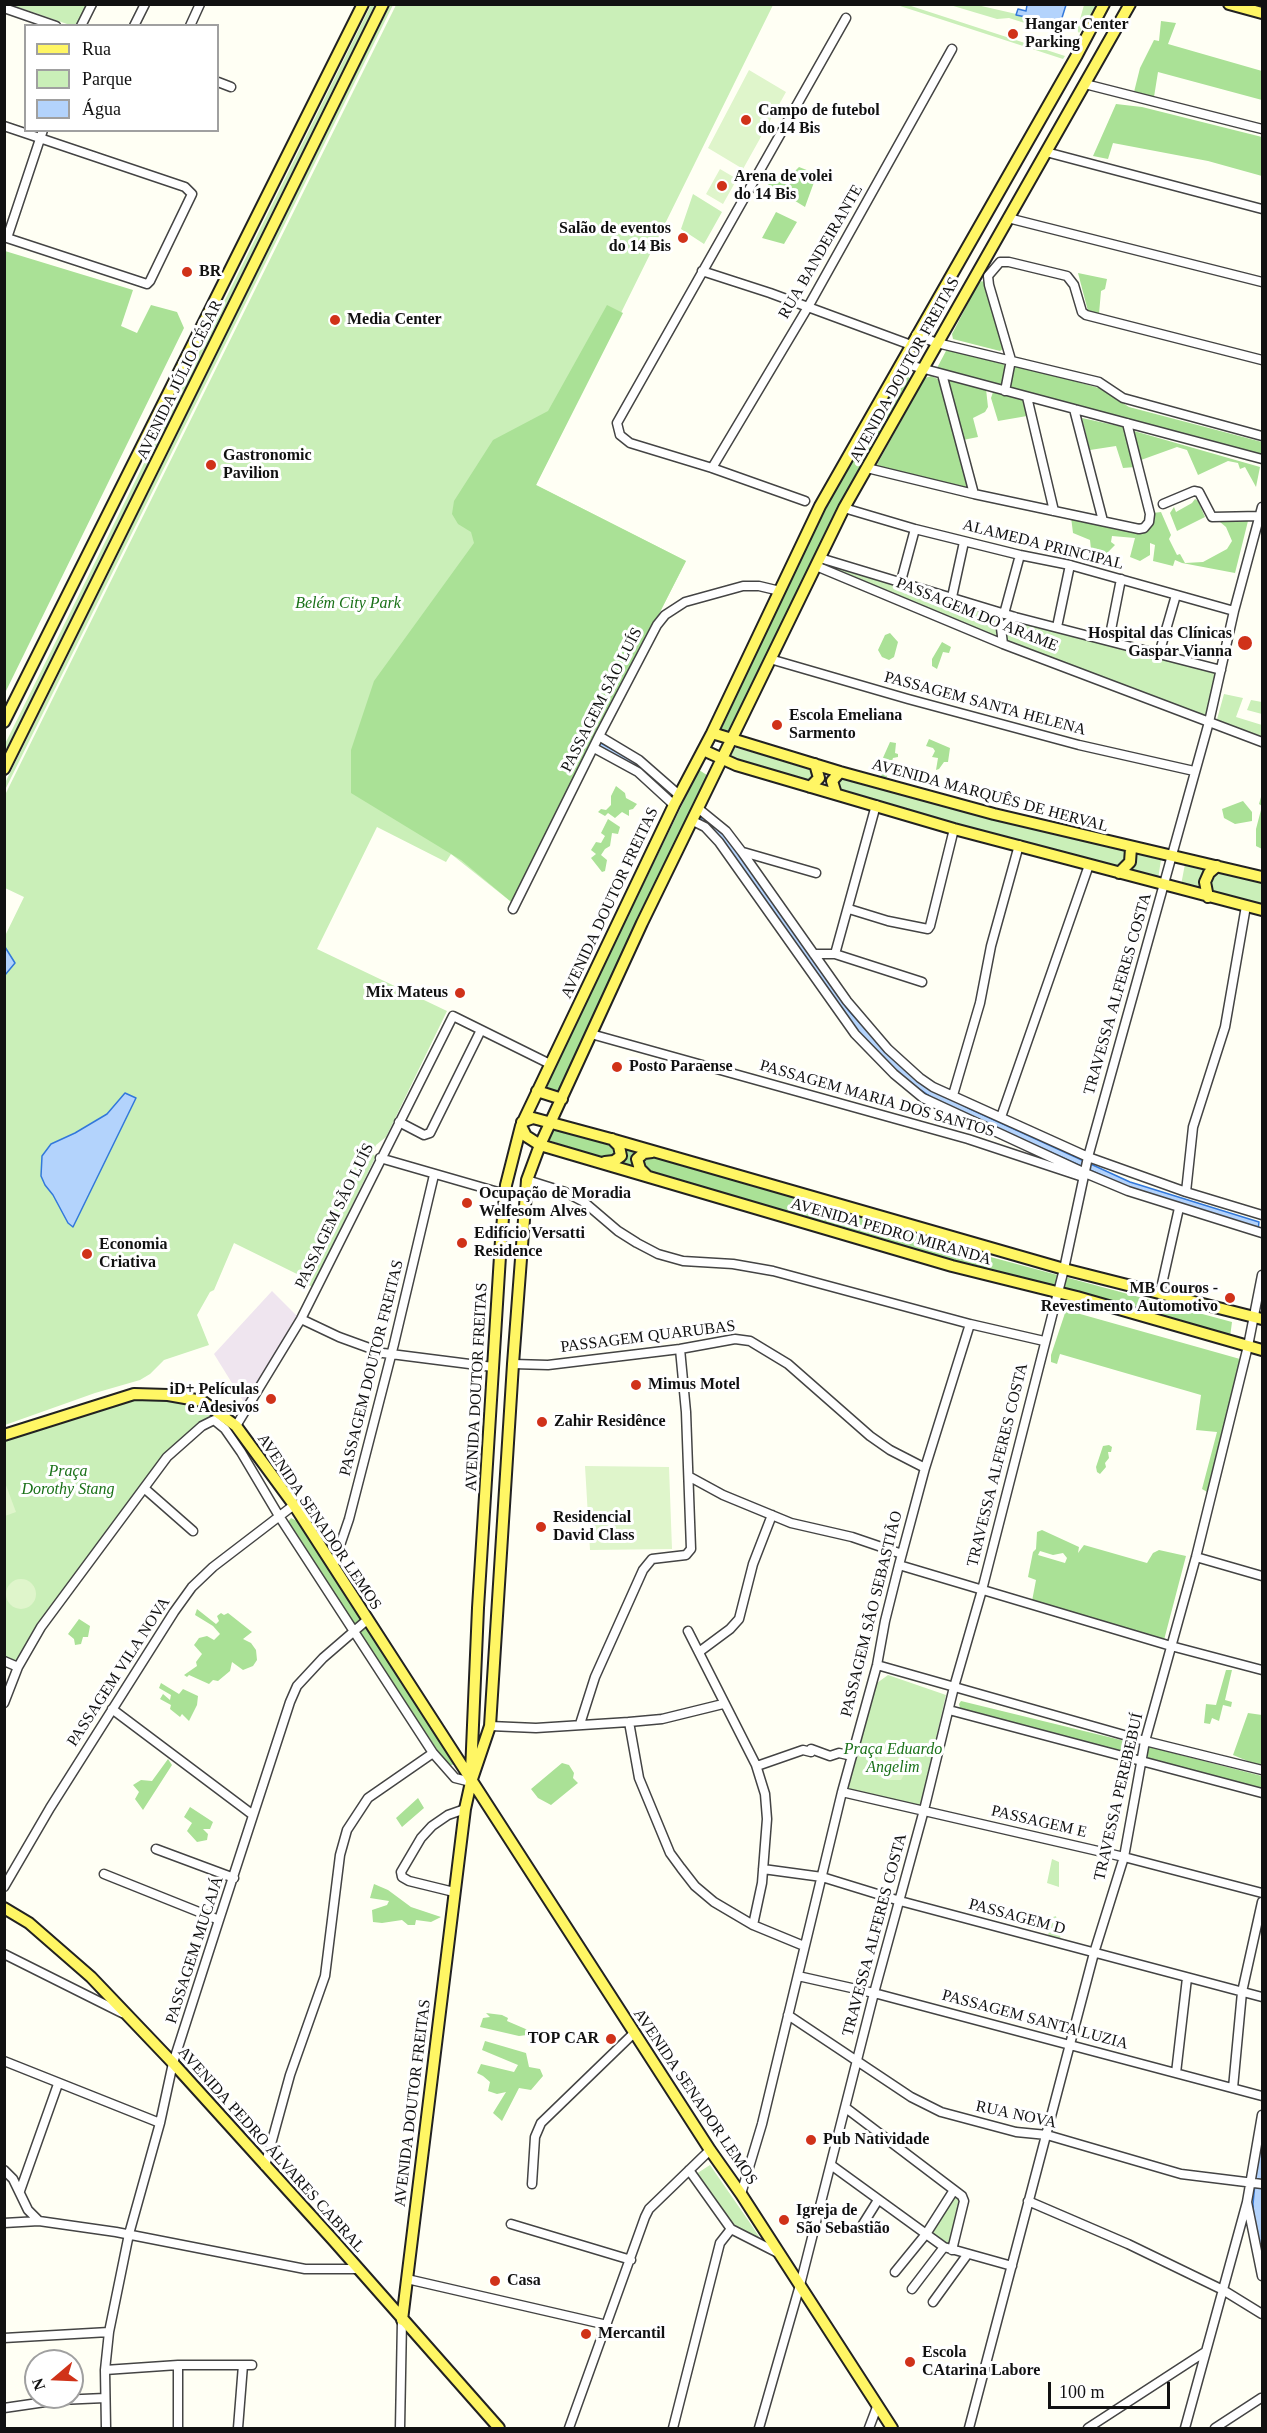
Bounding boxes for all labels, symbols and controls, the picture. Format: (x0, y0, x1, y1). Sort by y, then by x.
place label: Hangar Center Parking (1025, 15, 1129, 53)
legend (24, 24, 219, 132)
marker: Hangar Center Parking (1006, 27, 1020, 41)
text: Rua (82, 39, 111, 59)
text: Parque (82, 69, 132, 89)
text: Água (82, 99, 121, 119)
place label: Campo de futebol do 14 Bis (758, 101, 880, 139)
marker: Campo de futebol do 14 Bis (739, 113, 753, 127)
place label: Arena de volei do 14 Bis (734, 167, 832, 205)
marker: Arena de volei do 14 Bis (715, 179, 729, 193)
street label: RUA BANDEIRANTE (775, 182, 867, 322)
place label: Salão de eventos do 14 Bis (559, 219, 671, 257)
marker: Salão de eventos do 14 Bis (676, 231, 690, 245)
place label: BR (199, 262, 221, 282)
marker: BR (180, 265, 194, 279)
street label: AVENIDA DOUTOR FREITAS (846, 274, 964, 466)
street label: AVENIDA JÚLIO CÉSAR (133, 297, 227, 463)
place label: Media Center (347, 310, 442, 330)
marker: Media Center (328, 313, 342, 327)
place label: Gastronomic Pavilion (223, 446, 312, 484)
marker: Gastronomic Pavilion (204, 458, 218, 472)
street label: ALAMEDA PRINCIPAL (961, 516, 1125, 574)
street label: PASSAGEM DO ARAME (893, 574, 1061, 656)
park label: Belém City Park (295, 594, 401, 614)
place label: Hospital das Clínicas Gaspar Vianna (1088, 624, 1232, 662)
street label: PASSAGEM SÃO LUÍS (557, 625, 647, 775)
marker: Hospital das Clínicas Gaspar Vianna (1236, 634, 1254, 652)
street label: PASSAGEM SANTA HELENA (882, 668, 1088, 740)
place label: Escola Emeliana Sarmento (789, 706, 902, 744)
marker: Escola Emeliana Sarmento (770, 718, 784, 732)
street label: AVENIDA MARQUÊS DE HERVAL (870, 755, 1110, 837)
street label: AVENIDA DOUTOR FREITAS (557, 804, 663, 1002)
street label: TRAVESSA ALFERES COSTA (1080, 891, 1156, 1097)
place label: Mix Mateus (366, 983, 448, 1003)
marker: Mix Mateus (453, 986, 467, 1000)
street label: PASSAGEM MARIA DOS SANTOS (757, 1056, 997, 1142)
place label: Posto Paraense (629, 1057, 733, 1077)
marker: Posto Paraense (610, 1060, 624, 1074)
street label: PASSAGEM SÃO LUÍS (291, 1140, 379, 1292)
place label: Ocupação de Moradia Welfesom Alves (479, 1184, 631, 1222)
street label: AVENIDA PEDRO MIRANDA (789, 1194, 993, 1270)
marker: Ocupação de Moradia Welfesom Alves (460, 1196, 474, 1210)
place label: Edifício Versatti Residence (474, 1224, 585, 1262)
place label: Economia Criativa (99, 1235, 167, 1273)
marker: Edifício Versatti Residence (455, 1236, 469, 1250)
marker: Economia Criativa (80, 1247, 94, 1261)
street label: PASSAGEM DOUTOR FREITAS (336, 1258, 408, 1478)
place label: MB Couros - Revestimento Automotivo (1041, 1279, 1218, 1317)
street label: AVENIDA DOUTOR FREITAS (462, 1282, 492, 1492)
marker: MB Couros - Revestimento Automotivo (1223, 1291, 1237, 1305)
street label: PASSAGEM QUARUBAS (560, 1317, 736, 1357)
street label: TRAVESSA ALFERES COSTA (963, 1361, 1033, 1569)
place label: Mimus Motel (648, 1375, 740, 1395)
marker: Mimus Motel (629, 1378, 643, 1392)
place label: iD+ Películas e Adesivos (169, 1380, 259, 1418)
marker: iD+ Películas e Adesivos (264, 1392, 278, 1406)
place label: Zahir Residênce (554, 1412, 666, 1432)
marker: Zahir Residênce (535, 1415, 549, 1429)
street label: AVENIDA SENADOR LEMOS (253, 1430, 385, 1614)
park label: Praça Dorothy Stang (21, 1462, 115, 1500)
place label: Residencial David Class (553, 1508, 634, 1546)
street label: PASSAGEM SÃO SEBASTIÃO (837, 1509, 907, 1719)
marker: Residencial David Class (534, 1520, 548, 1534)
street label: PASSAGEM VILA NOVA (63, 1594, 175, 1750)
street label: TRAVESSA PEREBEBUÍ (1090, 1711, 1148, 1883)
park label: Praça Eduardo Angelim (844, 1740, 942, 1778)
street label: PASSAGEM E (989, 1802, 1089, 1842)
street label: TRAVESSA ALFERES COSTA (839, 1832, 911, 2038)
street label: PASSAGEM MUCAJÁ (162, 1874, 228, 2026)
street label: PASSAGEM D (966, 1895, 1068, 1939)
street label: PASSAGEM SANTA LUZIA (940, 1986, 1130, 2054)
street label: AVENIDA DOUTOR FREITAS (391, 1998, 435, 2208)
street label: AVENIDA SENADOR LEMOS (629, 2005, 761, 2189)
place label: TOP CAR (528, 2029, 599, 2049)
marker: TOP CAR (604, 2032, 618, 2046)
street label: AVENIDA PEDRO ÁLVARES CABRAL (173, 2043, 369, 2257)
street label: RUA NOVA (974, 2097, 1058, 2133)
place label: Pub Natividade (823, 2130, 929, 2150)
marker: Pub Natividade (804, 2133, 818, 2147)
place label: Igreja de São Sebastião (796, 2201, 890, 2239)
marker: Igreja de São Sebastião (777, 2213, 791, 2227)
place label: Casa (507, 2271, 541, 2291)
marker: Casa (488, 2274, 502, 2288)
place label: Mercantil (598, 2324, 665, 2344)
marker: Mercantil (579, 2327, 593, 2341)
place label: Escola CAtarina Labore (922, 2343, 1040, 2381)
north arrow (24, 2349, 84, 2409)
marker: Escola CAtarina Labore (903, 2355, 917, 2369)
scale bar (1051, 2370, 1172, 2408)
text: N (28, 2376, 48, 2393)
text: 100 m (1059, 2382, 1105, 2402)

